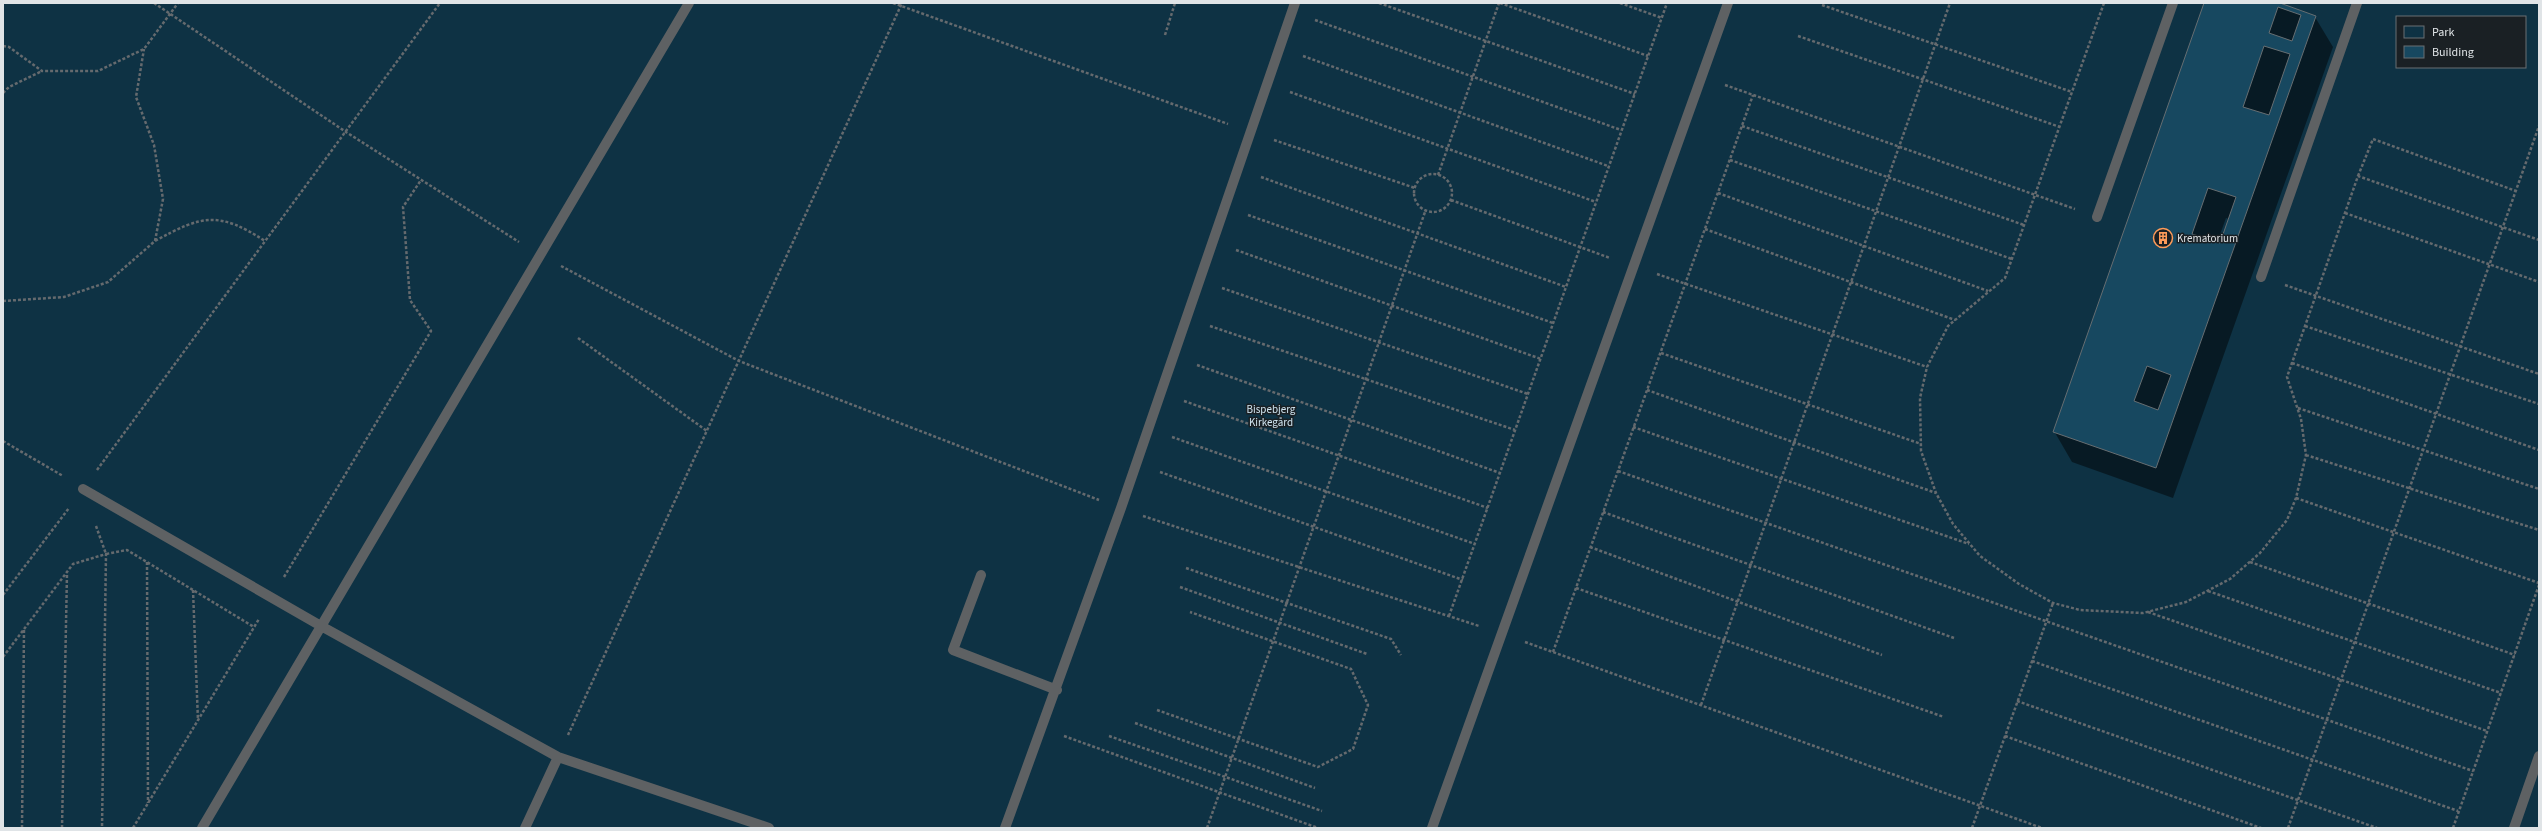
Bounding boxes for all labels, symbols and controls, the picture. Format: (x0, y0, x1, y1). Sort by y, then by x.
legend (2396, 16, 2526, 68)
text: Park (2432, 24, 2454, 41)
text: Building (2432, 44, 2474, 61)
building icon: Krematorium (2152, 227, 2174, 249)
place label: Krematorium (2177, 231, 2238, 246)
park label: Bispebjerg Kirkegård (1247, 402, 1296, 430)

